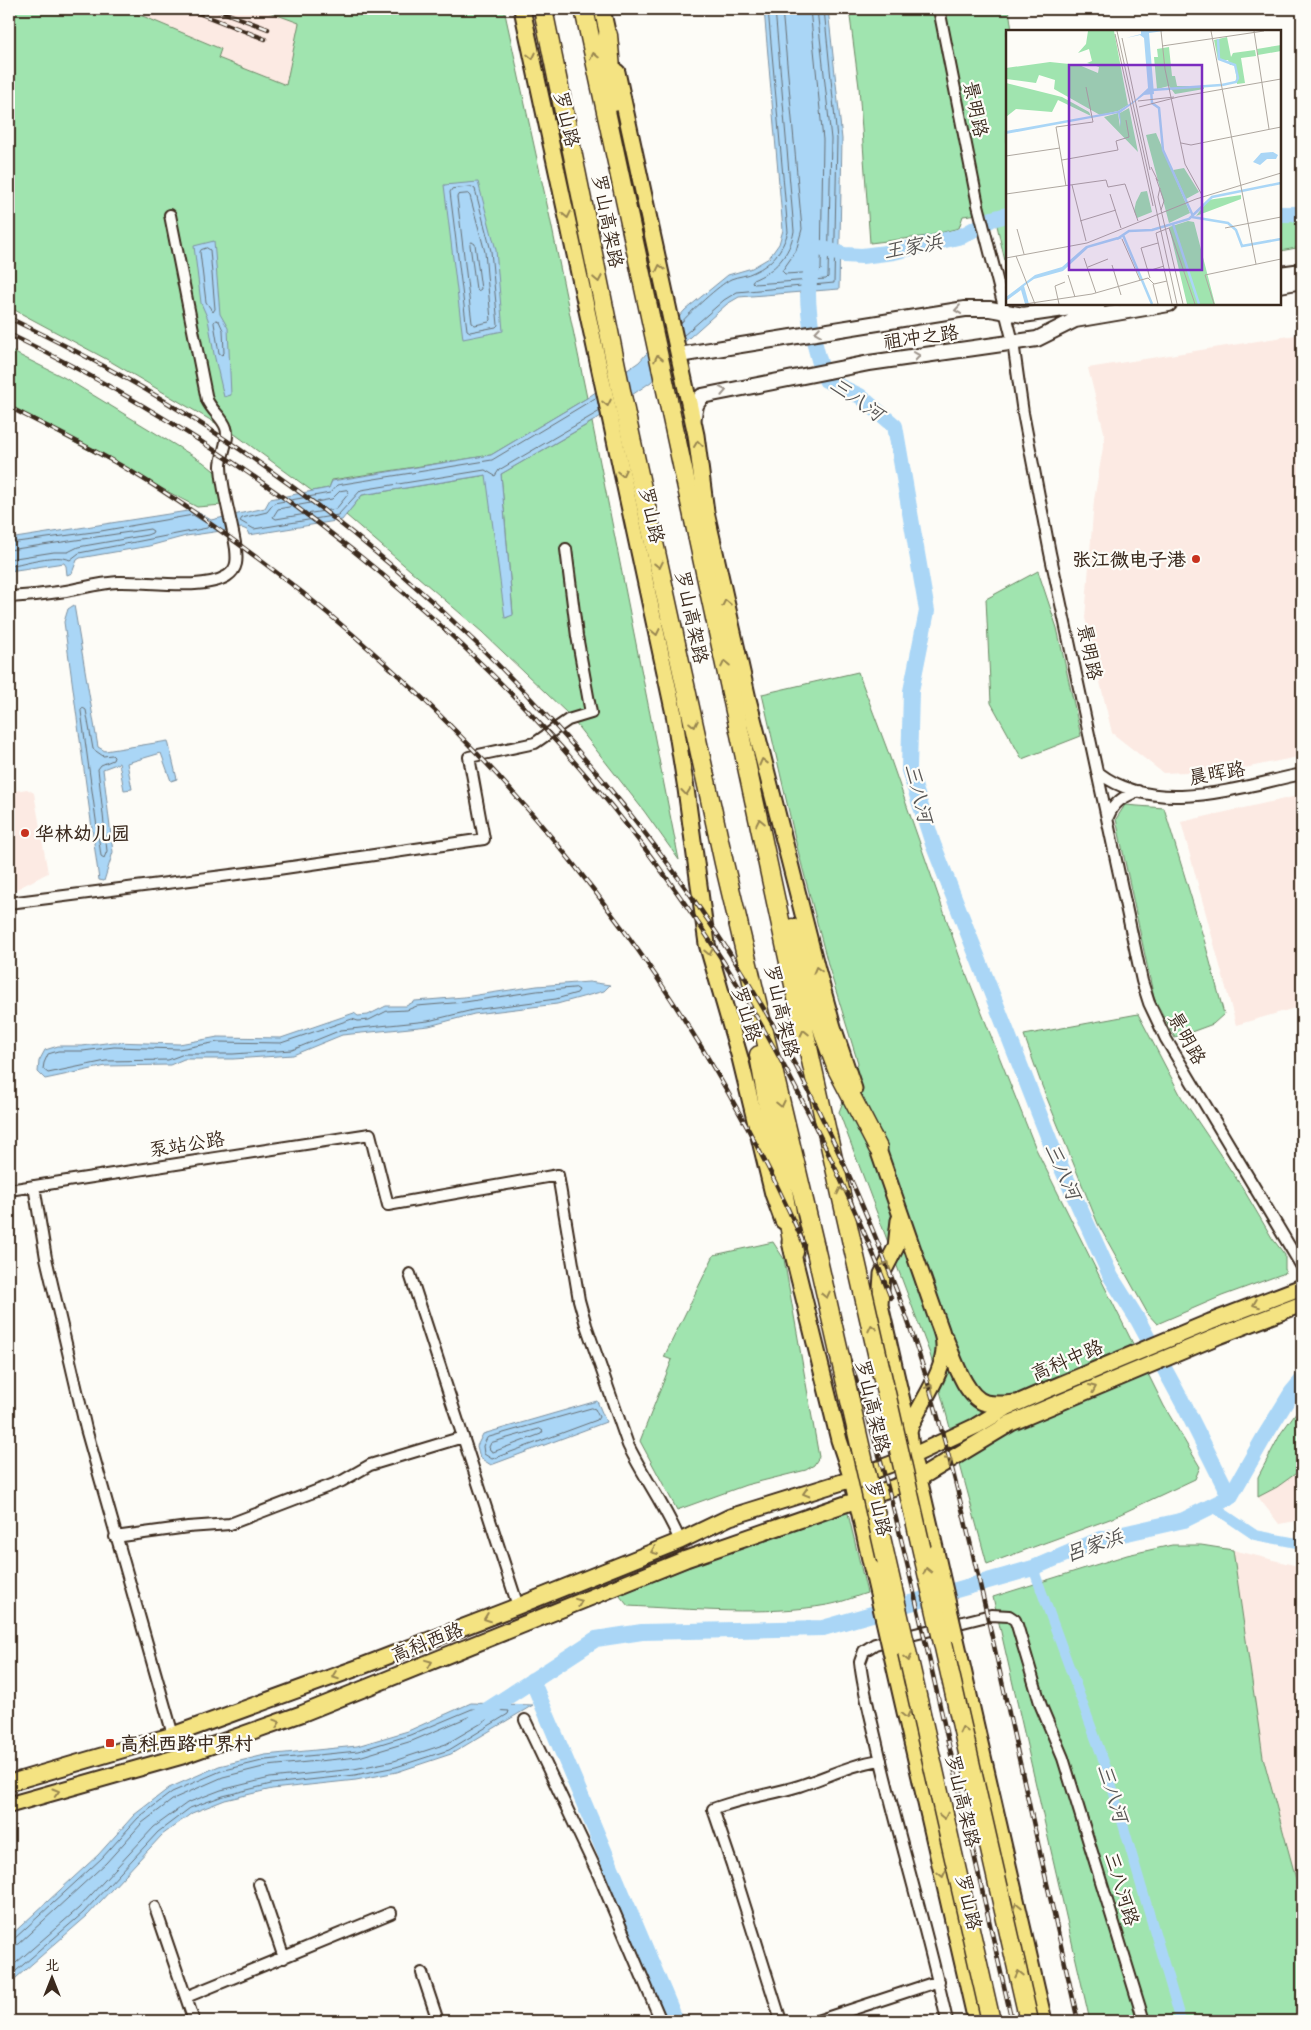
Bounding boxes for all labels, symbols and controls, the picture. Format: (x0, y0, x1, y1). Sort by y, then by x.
inset map (1006, 30, 1281, 305)
one-way arrow (526, 52, 537, 61)
one-way arrow (589, 52, 600, 61)
street label: 景明路 (959, 79, 993, 139)
street label: 罗山路 (549, 89, 585, 149)
street label: 罗山高架路 (588, 172, 628, 270)
one-way arrow (562, 211, 572, 220)
water label: 王家浜 (881, 229, 946, 263)
one-way arrow (655, 264, 666, 272)
one-way arrow (592, 275, 603, 284)
one-way arrow (954, 304, 962, 315)
street label: 祖冲之路 (882, 320, 960, 354)
one-way arrow (814, 326, 822, 337)
one-way arrow (912, 352, 921, 362)
one-way arrow (653, 354, 664, 363)
water label: 三八河 (826, 372, 891, 428)
one-way arrow (719, 387, 728, 397)
one-way arrow (602, 398, 612, 407)
one-way arrow (693, 439, 703, 448)
one-way arrow (617, 469, 627, 477)
street label: 罗山路 (635, 485, 669, 545)
place label: 张江微电子港 (1072, 548, 1186, 571)
marker: 张江微电子港 (1190, 553, 1202, 565)
one-way arrow (653, 560, 663, 569)
street label: 罗山高架路 (671, 568, 713, 666)
one-way arrow (722, 599, 732, 608)
street label: 景明路 (1073, 622, 1107, 682)
one-way arrow (650, 627, 661, 636)
one-way arrow (720, 659, 731, 668)
one-way arrow (688, 719, 698, 728)
one-way arrow (758, 757, 769, 766)
street label: 晨晖路 (1187, 757, 1247, 789)
water label: 三八河 (900, 761, 939, 828)
one-way arrow (680, 788, 691, 796)
one-way arrow (755, 818, 766, 827)
place label: 华林幼儿园 (35, 822, 130, 845)
marker: 华林幼儿园 (19, 827, 31, 839)
one-way arrow (703, 948, 713, 957)
street label: 罗山高架路 (760, 962, 804, 1060)
one-way arrow (813, 966, 823, 974)
street label: 罗山路 (728, 983, 766, 1045)
street label: 景明路 (1163, 1007, 1211, 1069)
one-way arrow (800, 1028, 810, 1037)
one-way arrow (775, 1099, 786, 1108)
street label: 泵站公路 (148, 1127, 226, 1161)
water label: 三八河 (1040, 1139, 1087, 1206)
one-way arrow (836, 1187, 846, 1196)
one-way arrow (881, 1261, 891, 1270)
one-way arrow (820, 1290, 831, 1299)
one-way arrow (1253, 1298, 1261, 1308)
one-way arrow (867, 1323, 878, 1332)
street label: 高科中路 (1028, 1335, 1106, 1385)
street label: 罗山高架路 (851, 1357, 895, 1455)
one-way arrow (1088, 1383, 1097, 1394)
one-way arrow (923, 1384, 933, 1393)
one-way arrow (943, 1458, 952, 1468)
street label: 罗山路 (861, 1478, 897, 1538)
one-way arrow (802, 1488, 810, 1498)
water label: 吕家浜 (1062, 1524, 1127, 1566)
one-way arrow (650, 1545, 659, 1556)
one-way arrow (922, 1567, 933, 1576)
one-way arrow (574, 1598, 583, 1608)
one-way arrow (483, 1612, 492, 1622)
street label: 高科西路 (387, 1617, 467, 1667)
one-way arrow (902, 1653, 913, 1662)
one-way arrow (424, 1659, 432, 1669)
one-way arrow (332, 1670, 340, 1680)
one-way arrow (900, 1711, 911, 1720)
one-way arrow (273, 1718, 281, 1728)
one-way arrow (958, 1725, 969, 1734)
place label: 高科西路中界村 (120, 1732, 253, 1755)
marker: 高科西路中界村 (104, 1737, 116, 1749)
street label: 罗山高架路 (941, 1752, 985, 1850)
water label: 三八河 (1093, 1761, 1134, 1828)
one-way arrow (51, 1787, 60, 1798)
one-way arrow (938, 1812, 949, 1821)
street label: 三八河路 (1100, 1849, 1144, 1929)
one-way arrow (936, 1869, 947, 1878)
street label: 罗山路 (951, 1872, 987, 1932)
one-way arrow (1013, 1901, 1023, 1910)
north arrow (28, 1952, 78, 2002)
text: 北 (45, 1957, 59, 1974)
one-way arrow (1014, 1969, 1024, 1978)

